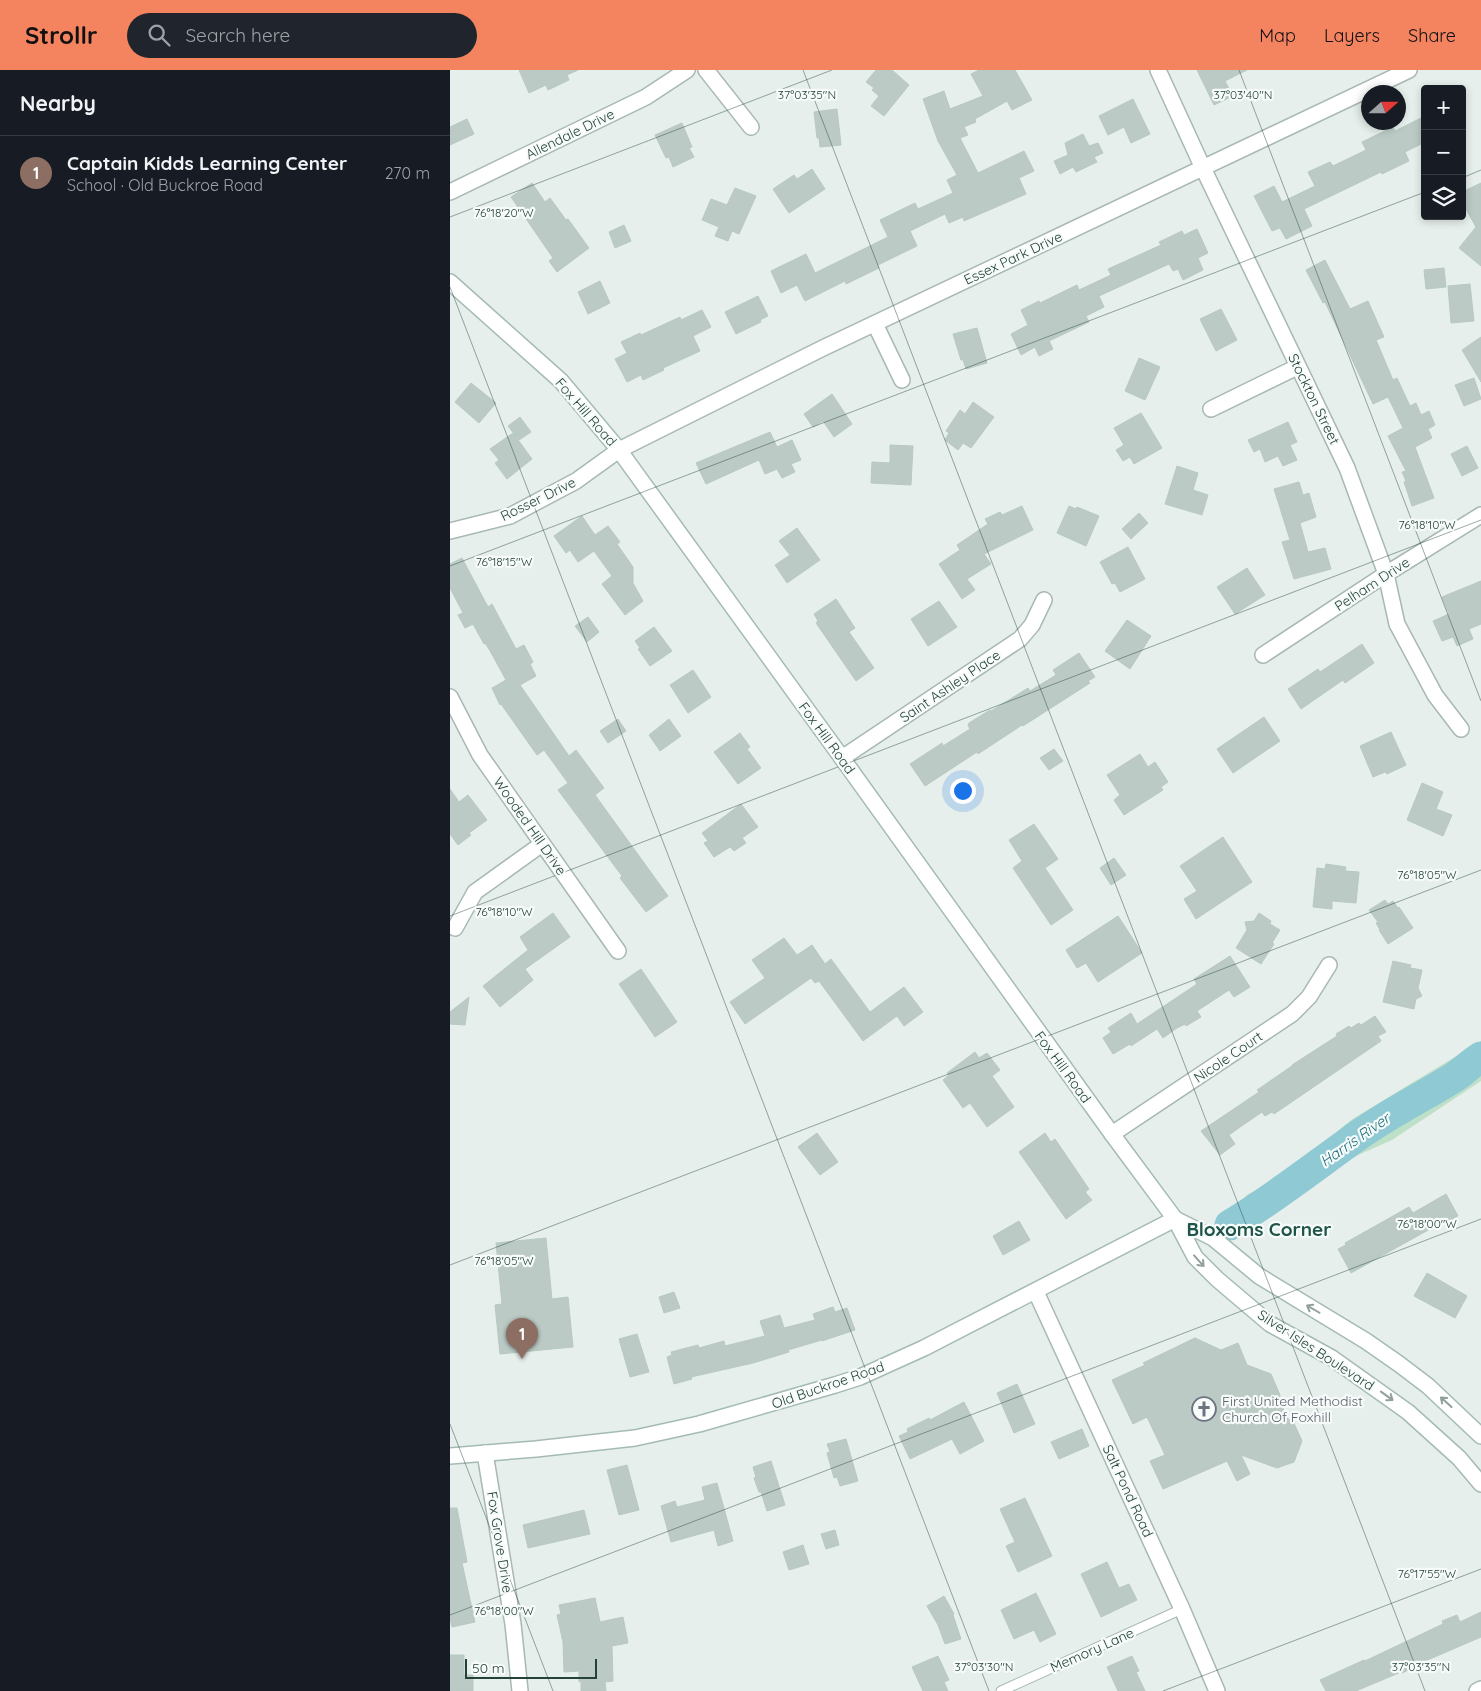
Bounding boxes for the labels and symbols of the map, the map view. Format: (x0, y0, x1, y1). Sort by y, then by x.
north arrow (1361, 85, 1406, 130)
text: 37°03'35"N (778, 87, 836, 102)
text: 37°03'40"N (1214, 87, 1272, 102)
street label: Allendale Drive (523, 105, 618, 163)
text: 76°18'20"W (474, 205, 534, 220)
street label: Essex Park Drive (961, 227, 1065, 289)
street label: Stockton Street (1284, 351, 1344, 448)
street label: Fox Hill Road (551, 374, 621, 450)
street label: Rosser Drive (497, 473, 579, 525)
text: 76°18'10"W (1398, 517, 1456, 532)
street label: Pelham Drive (1331, 553, 1413, 615)
text: 76°18'15"W (476, 554, 533, 569)
street label: Saint Ashley Place (896, 646, 1004, 726)
street label: Fox Hill Road (795, 698, 859, 778)
street label: Wooded Hill Drive (489, 773, 571, 879)
your location (950, 778, 976, 804)
text: 76°18'05"W (1397, 867, 1457, 882)
text: 76°18'10"W (475, 904, 533, 919)
street label: Fox Hill Road (1031, 1027, 1095, 1107)
street label: Nicole Court (1190, 1027, 1266, 1087)
water label: Harris River (1316, 1107, 1395, 1171)
text: 76°18'00"W (1397, 1216, 1457, 1231)
district label: Bloxoms Corner (1186, 1217, 1332, 1241)
text: 76°18'05"W (474, 1253, 534, 1268)
one-way arrow (1194, 1254, 1205, 1267)
one-way arrow (1306, 1304, 1321, 1314)
street label: Silver Isles Boulevard (1254, 1306, 1378, 1394)
pin: 1 (506, 1318, 538, 1359)
street label: Old Buckroe Road (769, 1357, 887, 1413)
one-way arrow (1380, 1391, 1393, 1402)
place label: First United Methodist Church Of Foxhill (1222, 1392, 1363, 1426)
church icon: First United Methodist Church Of Foxhill (1191, 1396, 1217, 1422)
one-way arrow (1440, 1397, 1453, 1408)
street label: Salt Pond Road (1099, 1442, 1157, 1540)
street label: Fox Grove Drive (483, 1490, 517, 1594)
text: 76°17'55"W (1398, 1566, 1457, 1581)
text: 76°18'00"W (474, 1603, 534, 1618)
street label: Memory Lane (1047, 1623, 1137, 1676)
scale bar (465, 1656, 598, 1679)
text: 37°03'30"N (955, 1659, 1013, 1674)
text: 37°03'35"N (1392, 1659, 1450, 1674)

